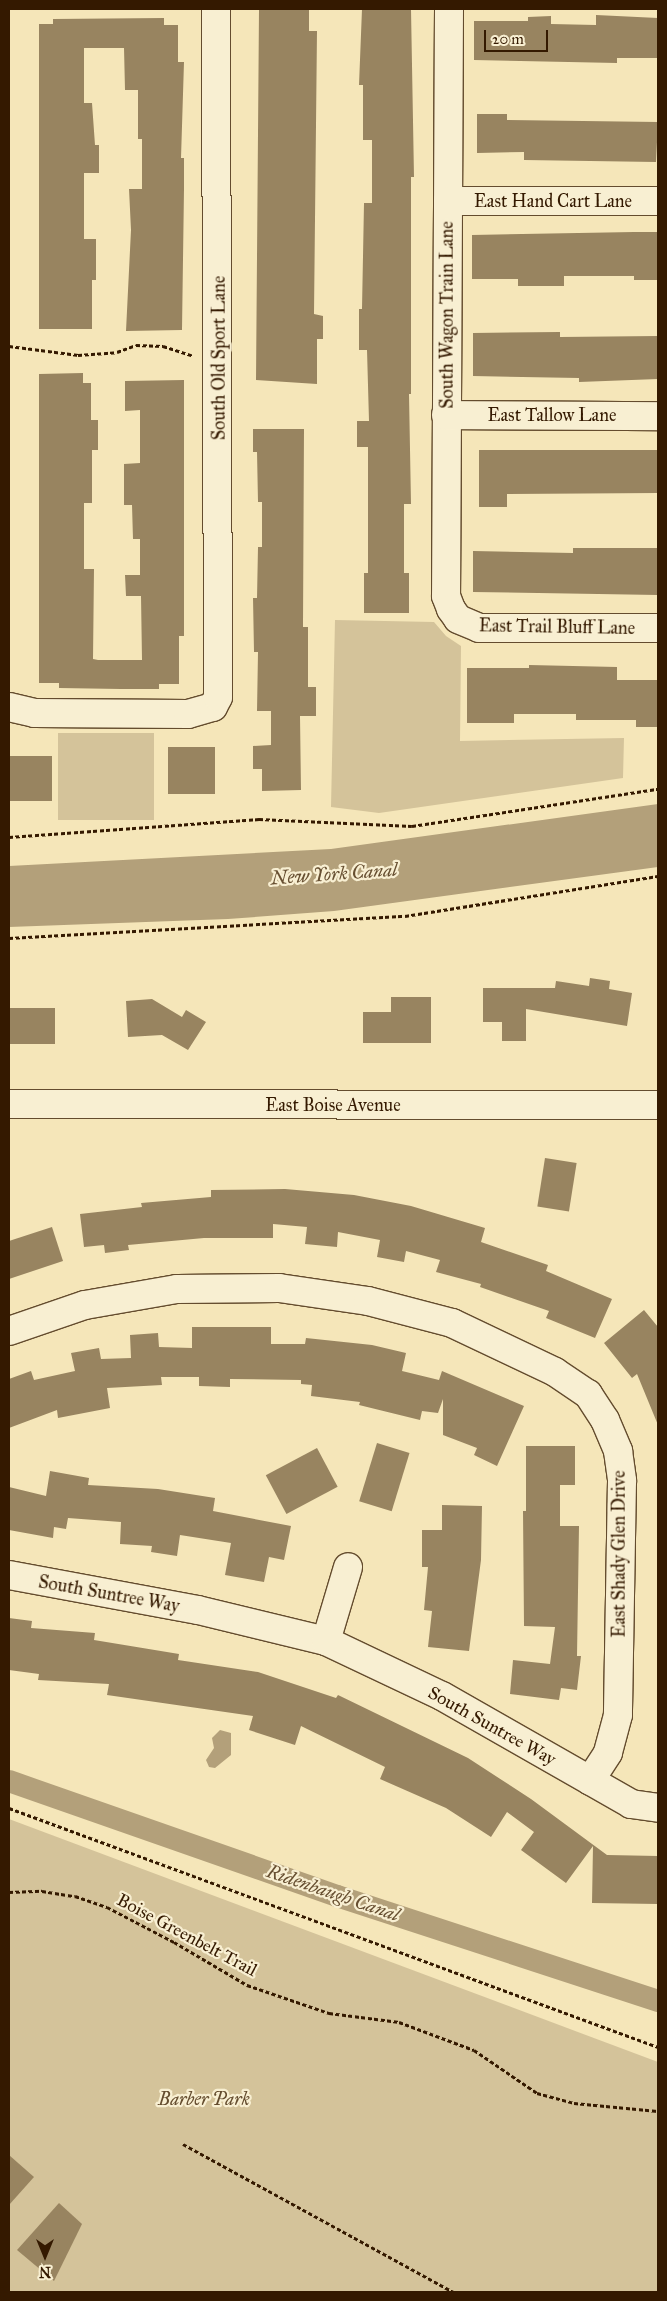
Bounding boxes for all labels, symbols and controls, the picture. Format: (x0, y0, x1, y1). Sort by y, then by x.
scale bar (487, 20, 551, 52)
text: 20 m (492, 30, 524, 48)
street label: East Hand Cart Lane (474, 190, 632, 212)
street label: South Wagon Train Lane (436, 221, 458, 409)
street label: South Old Sport Lane (208, 276, 230, 440)
street label: East Tallow Lane (488, 404, 616, 426)
street label: East Trail Bluff Lane (479, 615, 635, 639)
water label: New York Canal (270, 858, 398, 890)
street label: East Boise Avenue (265, 1094, 401, 1116)
street label: East Shady Glen Drive (608, 1470, 630, 1638)
street label: South Suntree Way (37, 1571, 181, 1617)
street label: South Suntree Way (424, 1682, 560, 1770)
water label: Ridenbaugh Canal (264, 1860, 402, 1926)
street label: Boise Greenbelt Trail (113, 1889, 261, 1981)
park label: Barber Park (158, 2088, 250, 2110)
north arrow (20, 2231, 70, 2281)
text: N (39, 2263, 51, 2280)

